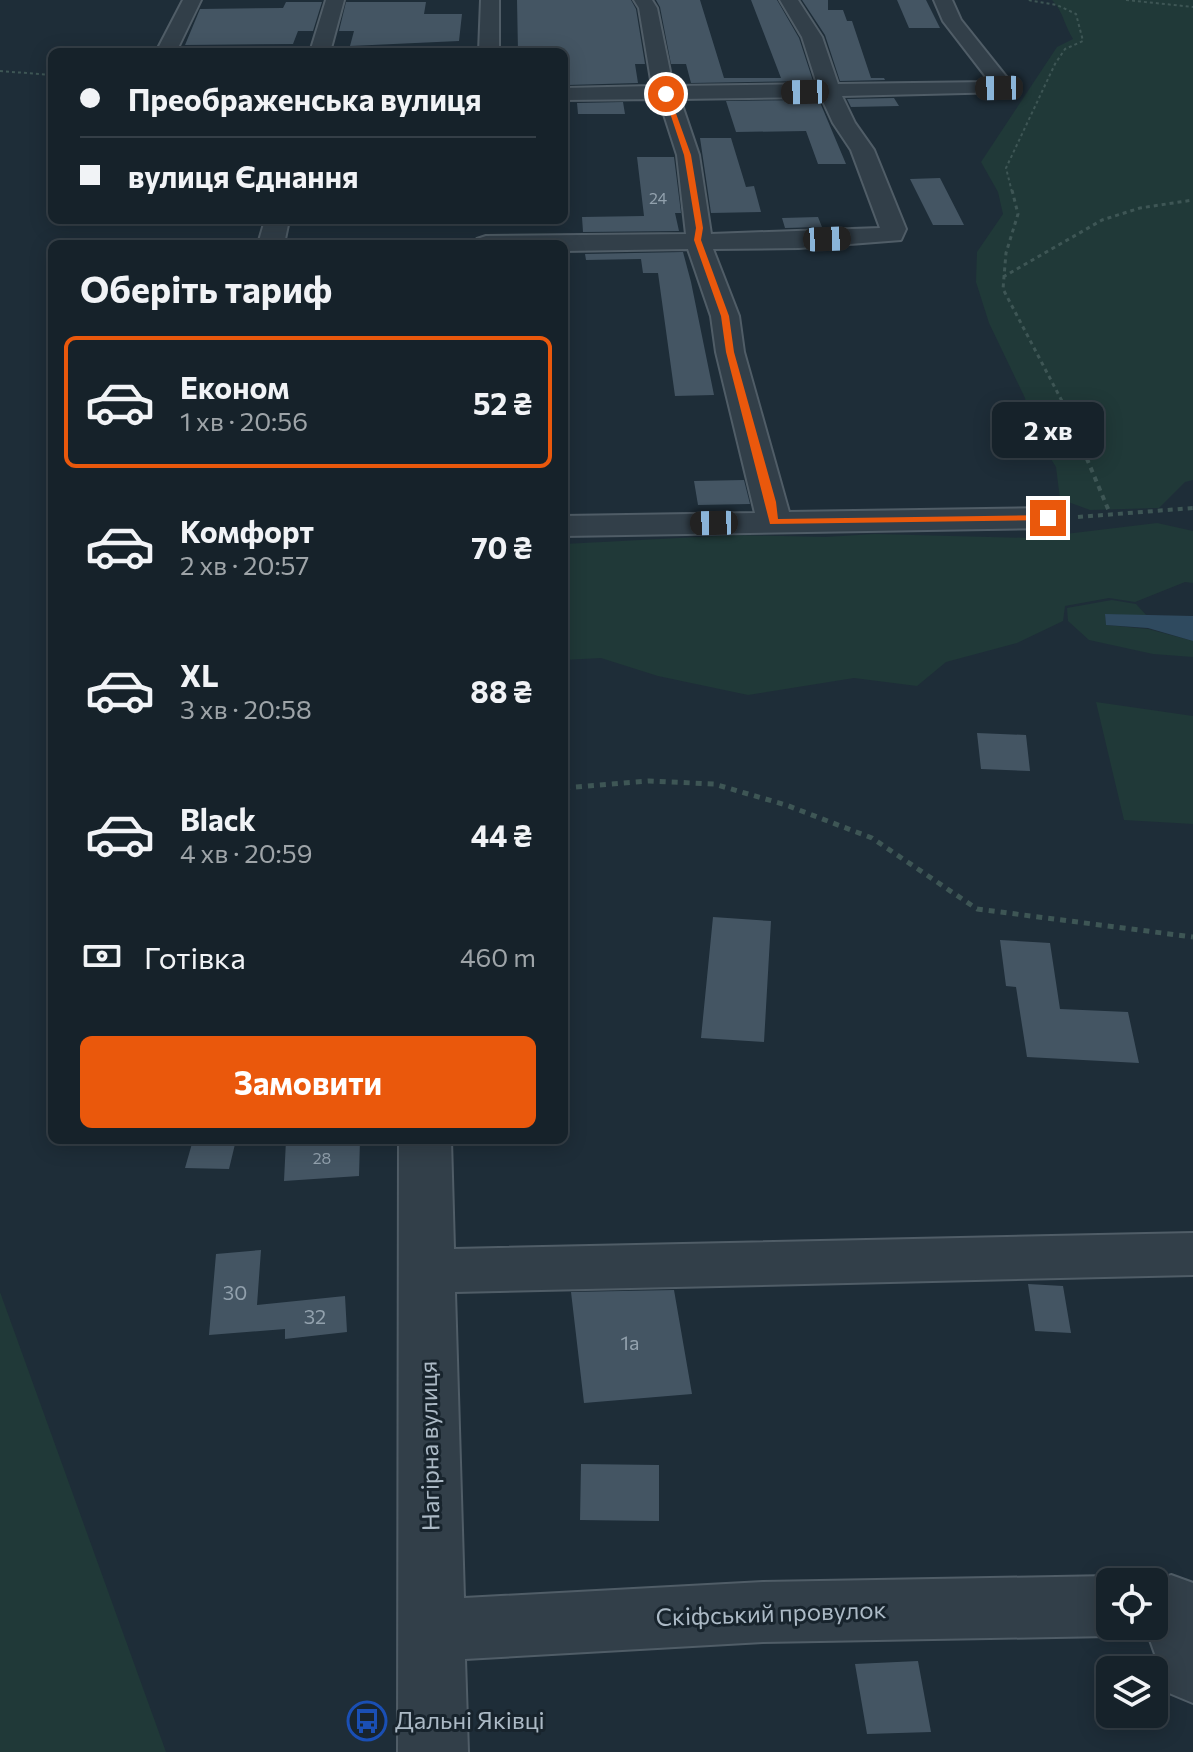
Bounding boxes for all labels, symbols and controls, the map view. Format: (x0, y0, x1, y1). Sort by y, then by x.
route start (648, 76, 684, 112)
car (975, 76, 1023, 100)
text: Преображенська вулиця (128, 80, 482, 117)
car (781, 80, 829, 104)
text: вулиця Єднання (128, 157, 359, 194)
house number: 24 (649, 188, 667, 207)
car (803, 226, 851, 252)
text: Оберіть тариф (80, 266, 332, 310)
icon: car (84, 366, 156, 438)
text: Економ (180, 368, 289, 405)
text: 52 ₴ (473, 384, 532, 421)
callout: 2 хв (992, 402, 1104, 458)
text: 1 хв · 20:56 (180, 405, 308, 436)
text: 2 хв (1024, 414, 1072, 445)
route end (1030, 500, 1066, 536)
icon: car (84, 510, 156, 582)
car (690, 511, 738, 535)
text: Комфорт (180, 512, 314, 549)
text: 70 ₴ (471, 528, 532, 565)
text: 2 хв · 20:57 (180, 549, 309, 580)
icon: car (84, 654, 156, 726)
text: XL (180, 656, 219, 693)
text: 88 ₴ (470, 672, 532, 709)
text: 3 хв · 20:58 (180, 693, 312, 724)
icon: car (84, 798, 156, 870)
text: Black (180, 800, 256, 837)
text: 44 ₴ (471, 816, 532, 853)
text: 4 хв · 20:59 (180, 837, 312, 868)
icon: cash (80, 934, 124, 978)
text: Готівка (144, 938, 246, 975)
text: 460 m (460, 941, 536, 972)
button: Замовити (80, 1036, 536, 1128)
house number: 28 (313, 1148, 331, 1167)
house number: 30 (223, 1280, 247, 1304)
house number: 32 (304, 1304, 326, 1328)
house number: 1а (621, 1330, 639, 1354)
street label: Нагірна вулиця (413, 1361, 444, 1531)
map controls (1096, 1568, 1168, 1728)
button: locate (1096, 1568, 1168, 1640)
street label: Скіфський провулок (655, 1594, 887, 1631)
button: layers (1096, 1656, 1168, 1728)
bus stop icon: Дальні Яківці (346, 1700, 388, 1742)
place label: Дальні Яківці (395, 1705, 545, 1734)

